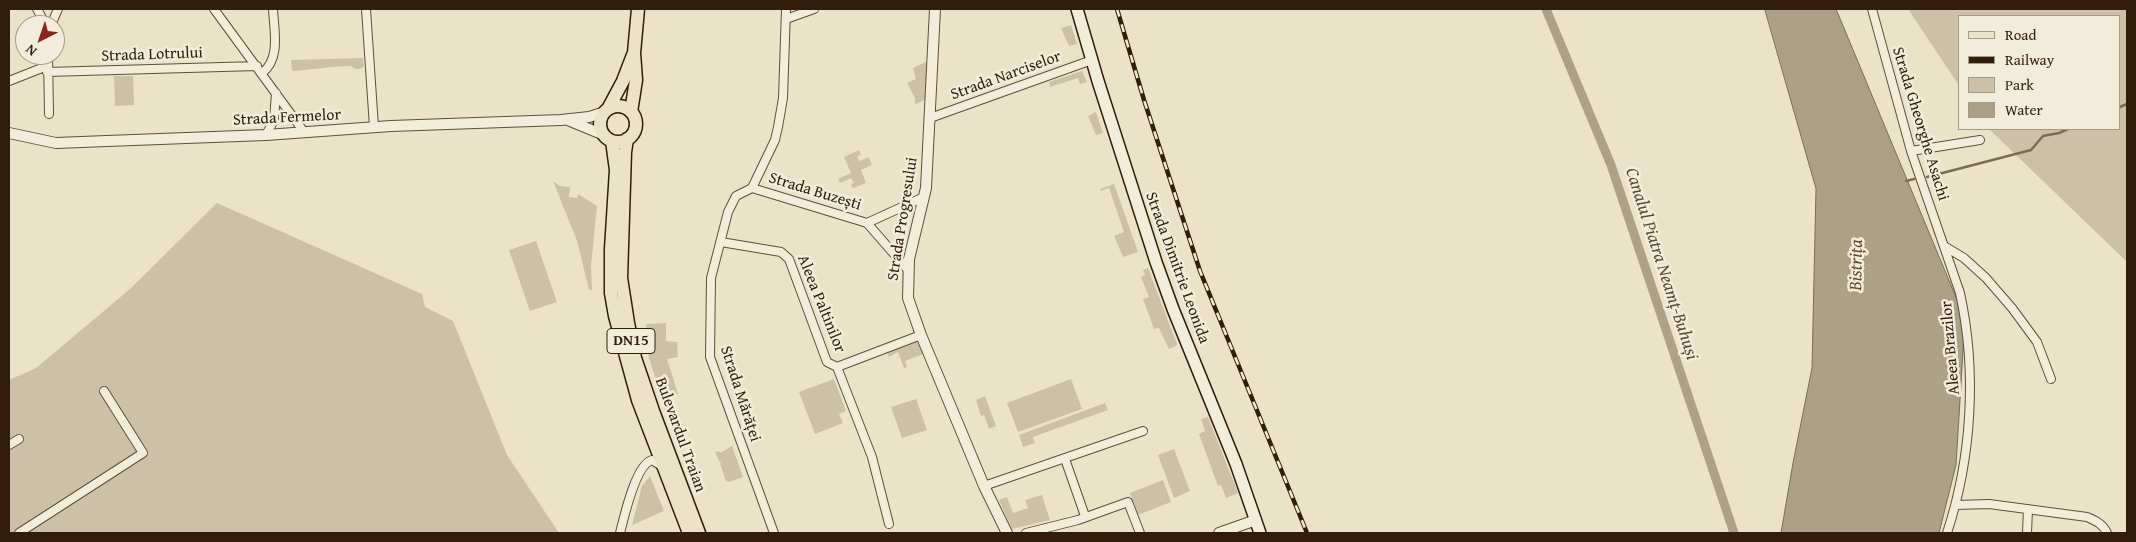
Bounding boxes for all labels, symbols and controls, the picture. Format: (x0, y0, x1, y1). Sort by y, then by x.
north arrow (15, 15, 65, 65)
legend (1958, 15, 2121, 130)
text: Road (2005, 24, 2036, 45)
text: N (21, 40, 41, 61)
street label: Strada Lotrului (101, 44, 203, 66)
street label: Strada Gheorghe Asachi (1887, 45, 1953, 203)
street label: Strada Narciselor (948, 47, 1064, 105)
text: Railway (2005, 49, 2054, 70)
text: Park (2005, 74, 2034, 95)
text: Water (2005, 99, 2043, 120)
street label: Strada Fermelor (232, 106, 342, 130)
street label: Strada Progresului (884, 156, 922, 282)
water label: Canalul Piatra Neamț-Buhuși (1620, 165, 1702, 363)
street label: Strada Buzești (766, 169, 864, 215)
street label: Strada Dimitrie Leonida (1141, 190, 1213, 346)
water label: Bistrița (1846, 239, 1868, 291)
street label: Aleea Paltinilor (793, 252, 849, 356)
street label: Aleea Brazilor (1937, 300, 1965, 396)
road number: DN15 (607, 328, 655, 354)
street label: Strada Mărăței (715, 344, 765, 444)
street label: Bulevardul Traian (650, 375, 710, 495)

